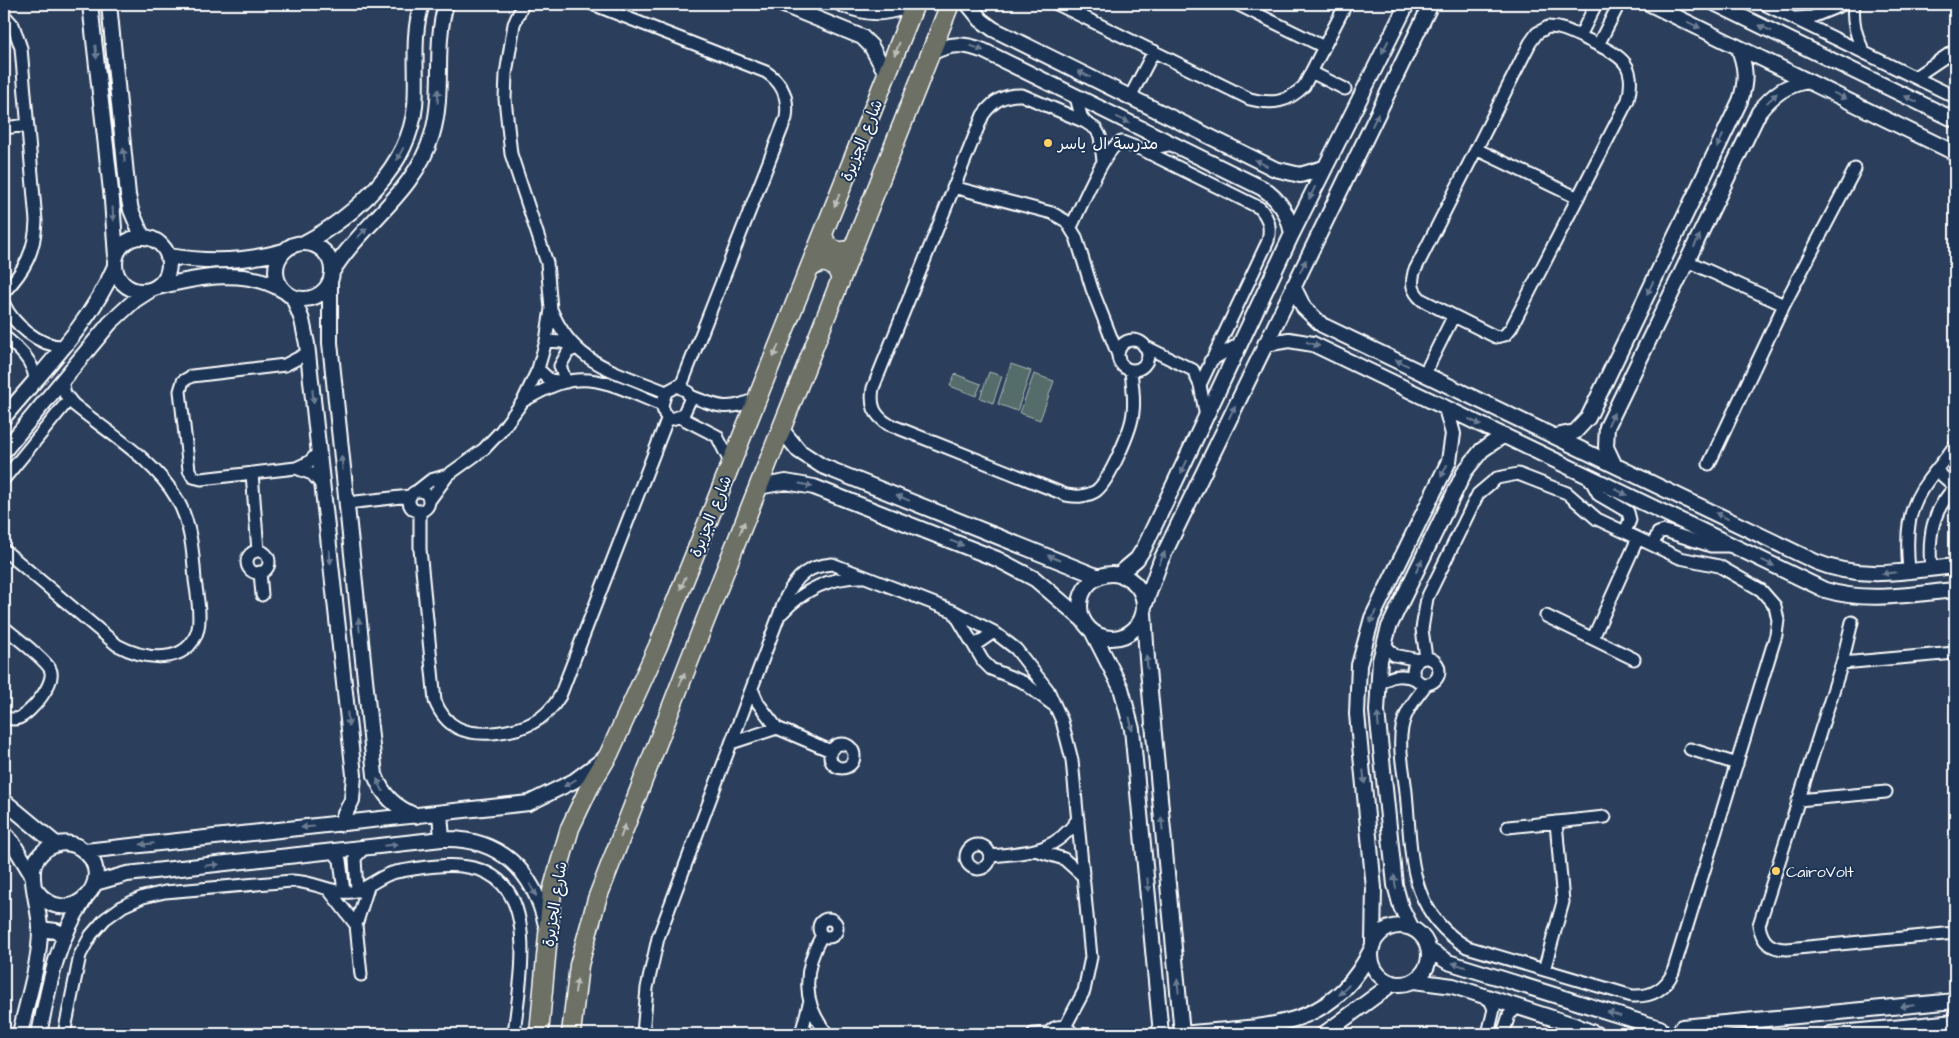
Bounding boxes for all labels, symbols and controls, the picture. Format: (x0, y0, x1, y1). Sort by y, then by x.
one-way arrow (1687, 21, 1701, 29)
one-way arrow (1758, 23, 1772, 31)
one-way arrow (1381, 40, 1389, 54)
one-way arrow (893, 42, 901, 57)
one-way arrow (970, 44, 985, 52)
one-way arrow (92, 45, 100, 61)
one-way arrow (1077, 70, 1092, 79)
one-way arrow (434, 87, 442, 103)
one-way arrow (1766, 92, 1778, 104)
one-way arrow (1833, 92, 1847, 100)
one-way arrow (1904, 95, 1919, 103)
street label: شارع الجزيرة (836, 96, 888, 184)
one-way arrow (1370, 112, 1379, 127)
one-way arrow (1116, 116, 1130, 124)
place label: مدرسة ال ياسر (1056, 133, 1158, 155)
one-way arrow (1716, 134, 1724, 148)
marker: مدرسة ال ياسر (1042, 137, 1054, 149)
one-way arrow (120, 147, 128, 163)
one-way arrow (396, 147, 404, 162)
one-way arrow (1254, 158, 1268, 166)
one-way arrow (1308, 185, 1316, 200)
one-way arrow (833, 193, 841, 208)
one-way arrow (109, 206, 117, 222)
one-way arrow (356, 228, 368, 240)
one-way arrow (1693, 234, 1701, 248)
one-way arrow (1299, 258, 1307, 273)
one-way arrow (1646, 281, 1654, 295)
one-way arrow (1305, 341, 1320, 349)
one-way arrow (772, 344, 780, 358)
one-way arrow (1395, 358, 1409, 366)
one-way arrow (309, 388, 317, 404)
one-way arrow (1229, 405, 1237, 419)
one-way arrow (1607, 412, 1615, 426)
one-way arrow (1468, 418, 1482, 426)
one-way arrow (338, 455, 346, 471)
one-way arrow (1180, 459, 1188, 474)
one-way arrow (1440, 464, 1448, 479)
street label: شارع الجزيرة (685, 472, 737, 560)
one-way arrow (798, 481, 813, 489)
one-way arrow (1614, 489, 1628, 497)
one-way arrow (896, 494, 910, 502)
one-way arrow (1715, 512, 1729, 520)
one-way arrow (738, 521, 746, 535)
one-way arrow (950, 540, 964, 548)
one-way arrow (326, 549, 334, 565)
one-way arrow (1158, 551, 1166, 565)
one-way arrow (1047, 554, 1061, 562)
one-way arrow (1415, 559, 1423, 573)
one-way arrow (1760, 559, 1775, 567)
one-way arrow (1881, 569, 1897, 577)
one-way arrow (679, 576, 687, 591)
one-way arrow (1368, 610, 1376, 624)
one-way arrow (355, 616, 363, 632)
one-way arrow (1143, 654, 1151, 670)
one-way arrow (678, 671, 686, 686)
one-way arrow (344, 711, 352, 727)
one-way arrow (1374, 712, 1382, 728)
one-way arrow (1127, 716, 1135, 731)
one-way arrow (1360, 770, 1368, 786)
one-way arrow (376, 778, 384, 793)
one-way arrow (562, 779, 577, 787)
one-way arrow (1158, 816, 1166, 832)
one-way arrow (300, 823, 316, 831)
one-way arrow (620, 824, 628, 838)
one-way arrow (139, 840, 155, 848)
one-way arrow (384, 841, 400, 849)
street label: شارع الجزيرة (537, 860, 573, 948)
one-way arrow (205, 861, 221, 869)
place label: CairoVolt (1786, 861, 1854, 883)
marker: CairoVolt (1770, 865, 1782, 877)
one-way arrow (1391, 874, 1399, 890)
one-way arrow (1144, 878, 1152, 894)
one-way arrow (529, 882, 537, 897)
one-way arrow (1451, 960, 1466, 968)
one-way arrow (572, 977, 580, 993)
one-way arrow (1174, 977, 1182, 993)
one-way arrow (1338, 984, 1350, 996)
one-way arrow (1898, 1002, 1914, 1010)
one-way arrow (1606, 1009, 1621, 1017)

